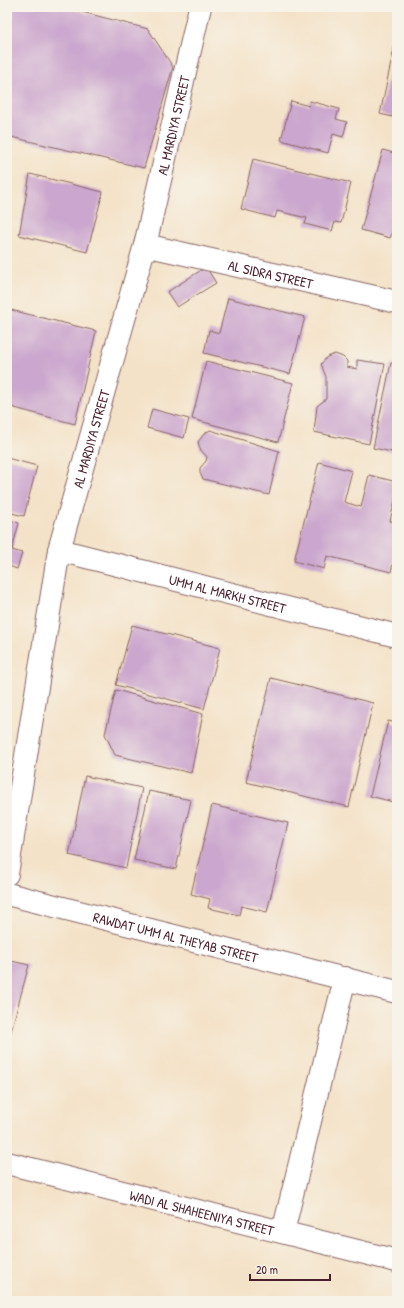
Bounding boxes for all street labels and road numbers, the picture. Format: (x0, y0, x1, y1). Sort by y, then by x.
street label: AL MARDIYA STREET (152, 73, 193, 177)
street label: AL SIDRA STREET (227, 255, 316, 292)
street label: AL MARDIYA STREET (68, 387, 113, 490)
street label: UMM AL MARKH STREET (167, 569, 289, 617)
street label: RAWDAT UMM AL THEYAB STREET (91, 907, 260, 966)
street label: WADI AL SHAHEENIYA STREET (128, 1185, 277, 1239)

